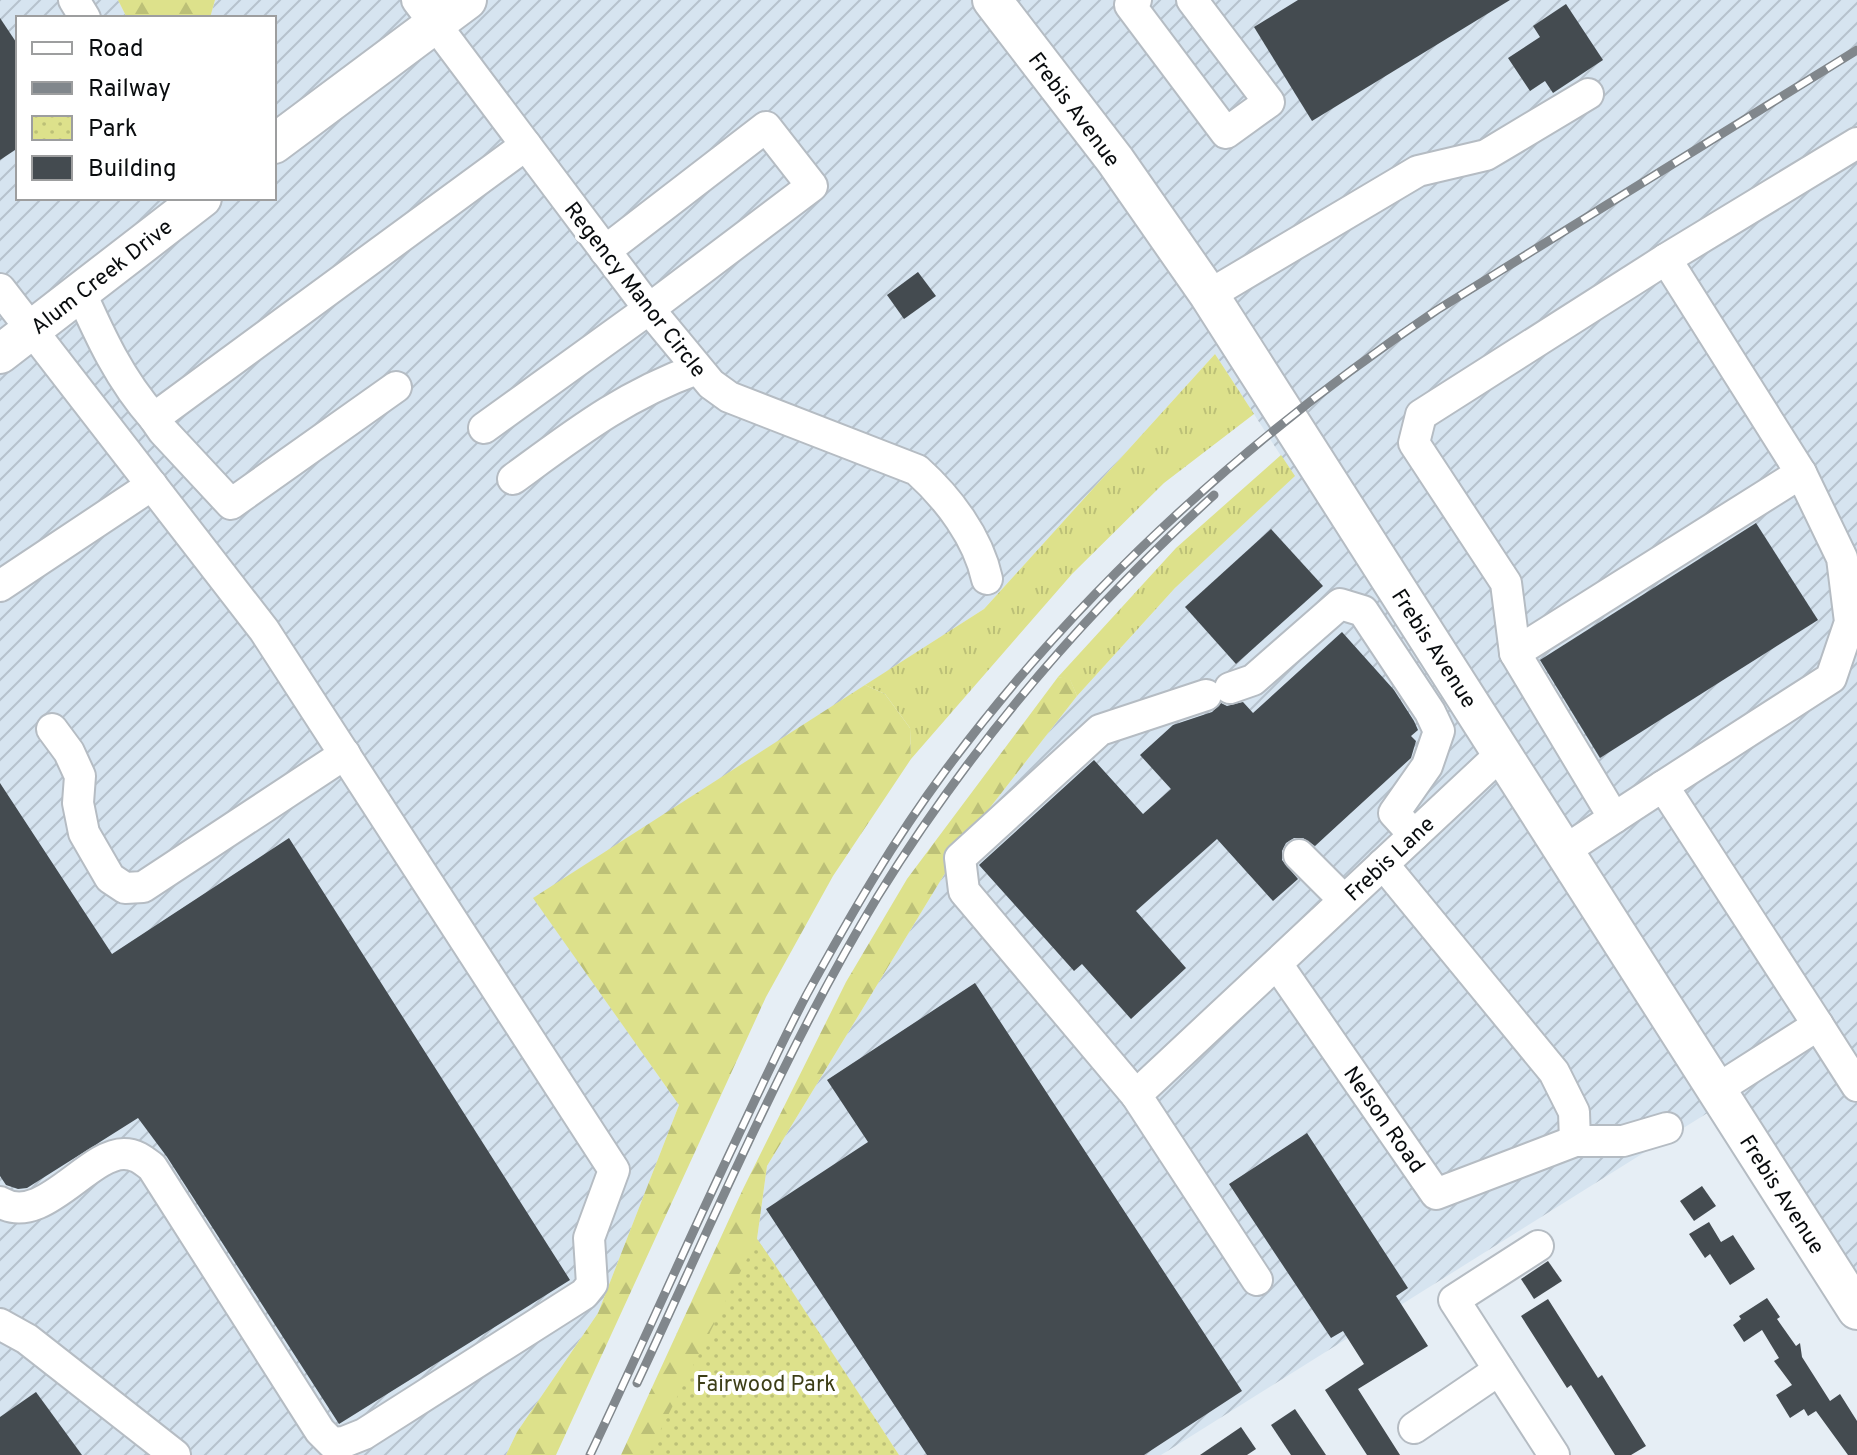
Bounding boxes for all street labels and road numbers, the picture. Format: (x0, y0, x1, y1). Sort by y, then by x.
street label: Frebis Avenue (1021, 48, 1125, 173)
street label: Regency Manor Circle (557, 197, 711, 384)
street label: Alum Creek Drive (26, 214, 179, 342)
street label: Frebis Avenue (1384, 585, 1481, 714)
street label: Frebis Lane (1340, 812, 1441, 908)
street label: Nelson Road (1336, 1062, 1430, 1179)
street label: Frebis Avenue (1732, 1131, 1829, 1260)

